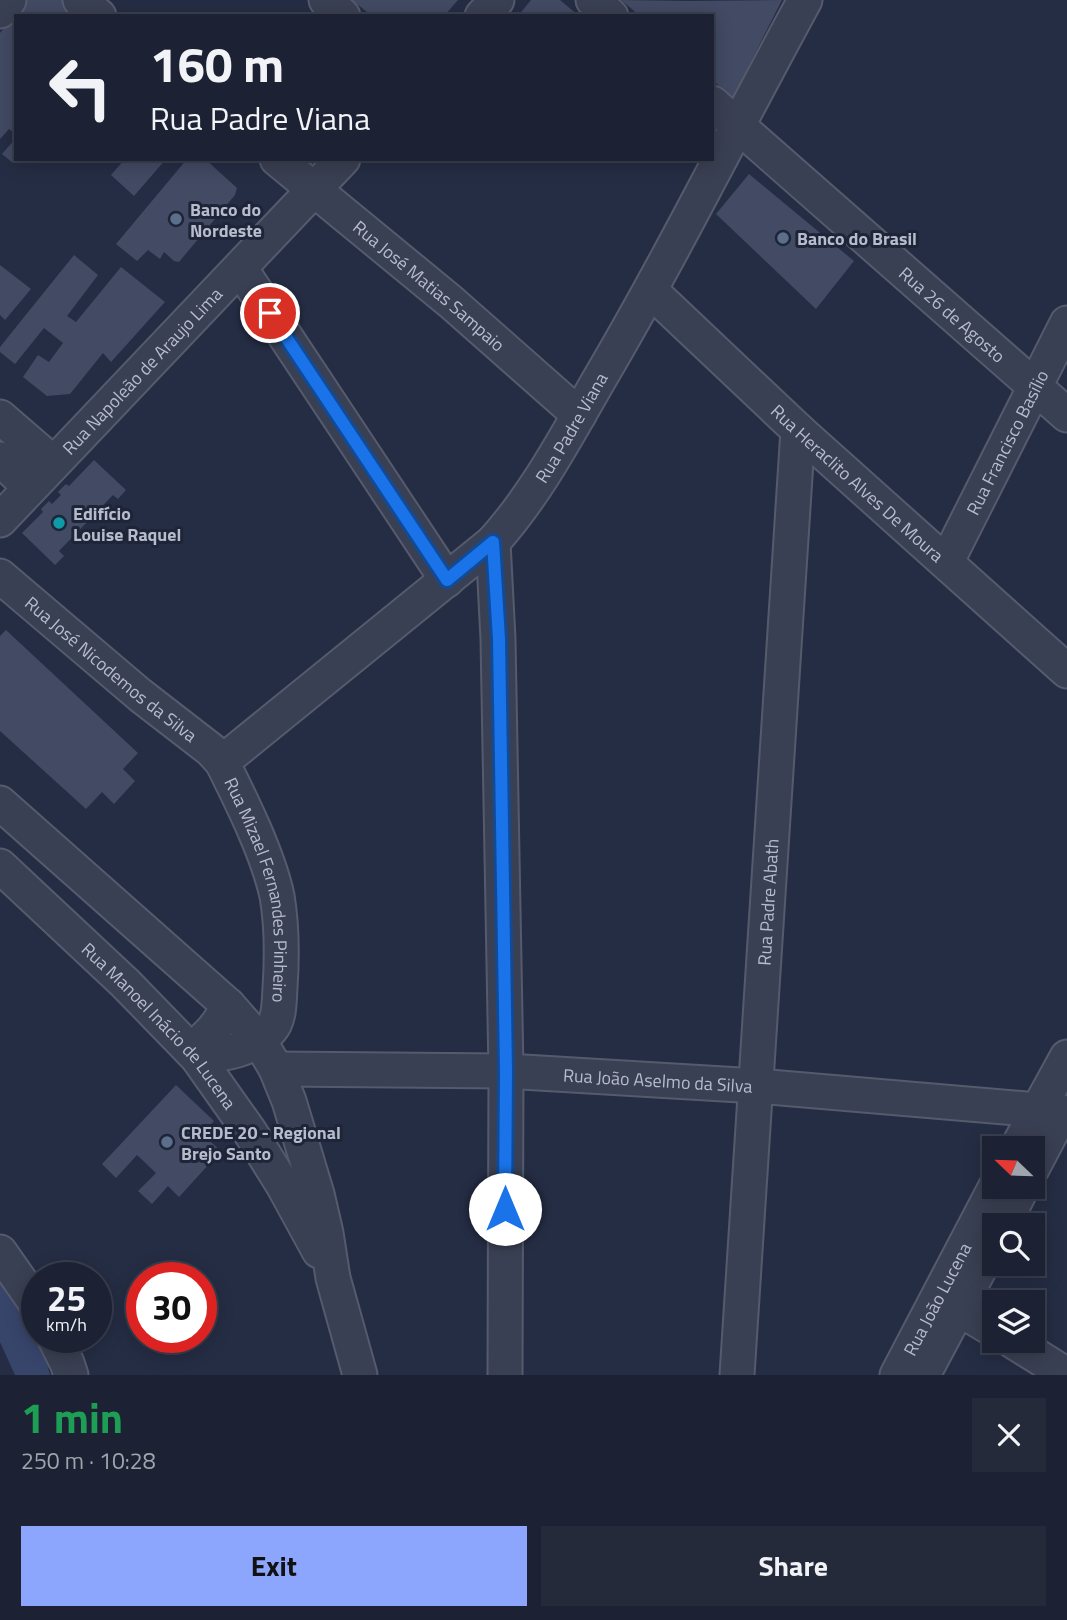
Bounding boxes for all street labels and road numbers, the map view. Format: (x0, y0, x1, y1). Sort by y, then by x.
street label: Rua José Matias Sampaio (347, 214, 511, 357)
street label: Rua 26 de Agosto (893, 260, 1012, 369)
street label: Rua Napoleão de Araujo Lima (56, 281, 228, 460)
street label: Rua Francisco Basílio (959, 365, 1055, 519)
street label: Rua Padre Viana (528, 367, 614, 488)
street label: Rua Heraclito Alves De Moura (765, 398, 950, 568)
street label: Rua José Nicodemos da Silva (19, 589, 203, 748)
street label: Rua Mizael Fernandes Pinheiro (218, 772, 295, 1003)
street label: Rua Padre Abath (750, 838, 785, 966)
street label: Rua Manoel Inácio de Lucena (76, 936, 243, 1115)
street label: Rua João Aselmo da Silva (562, 1061, 753, 1099)
street label: Rua João Lucena (896, 1237, 978, 1360)

